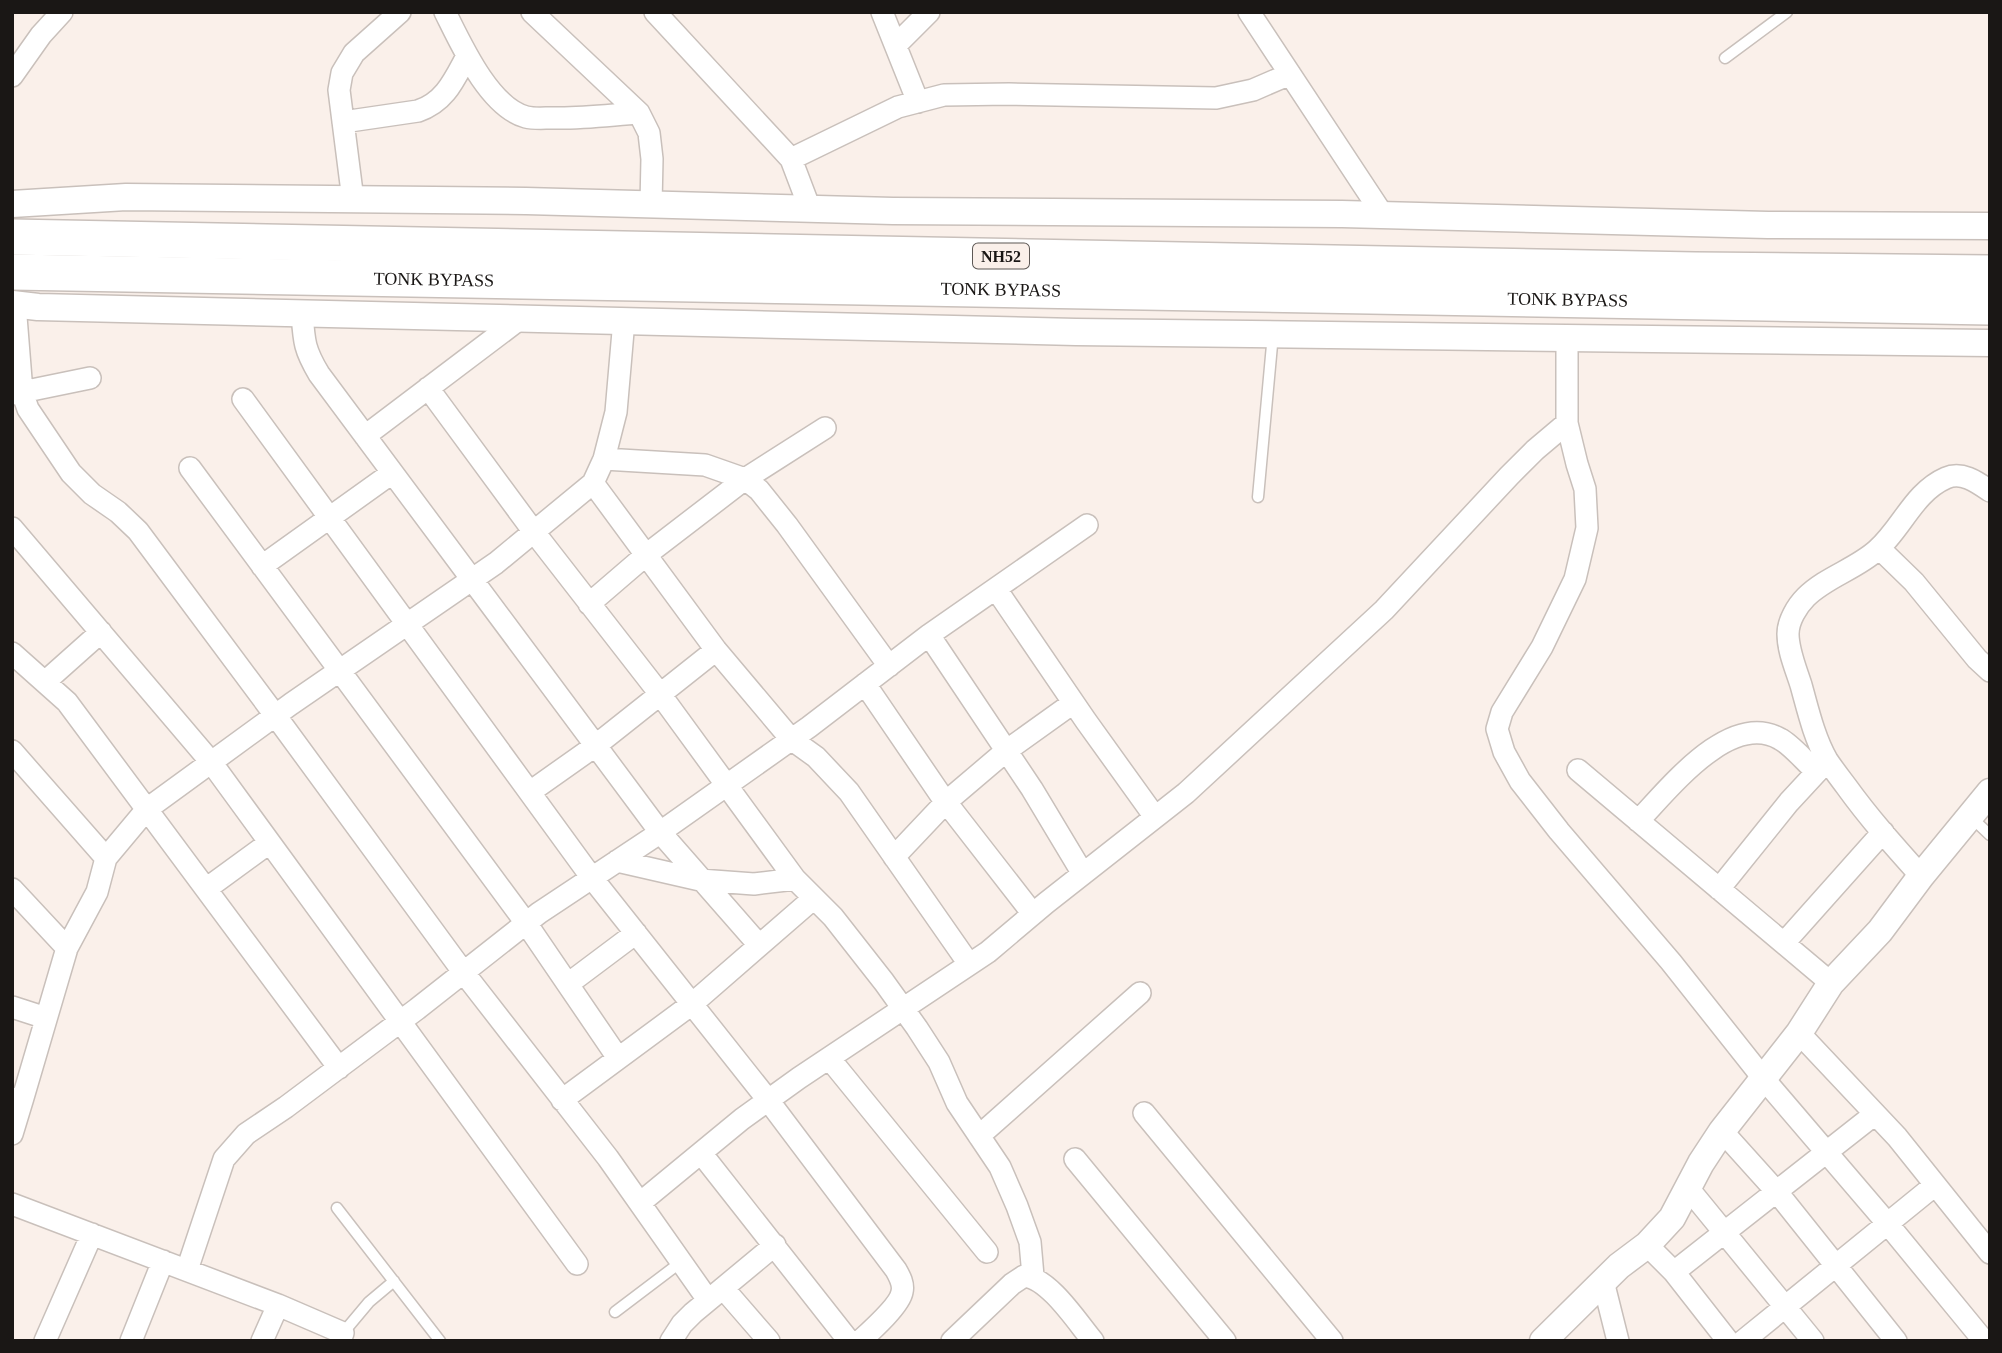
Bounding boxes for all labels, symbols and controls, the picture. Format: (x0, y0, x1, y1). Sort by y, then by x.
road number: NH52 (973, 244, 1029, 268)
street label: TONK BYPASS (373, 268, 494, 291)
street label: TONK BYPASS (940, 278, 1061, 301)
street label: TONK BYPASS (1507, 288, 1628, 311)

